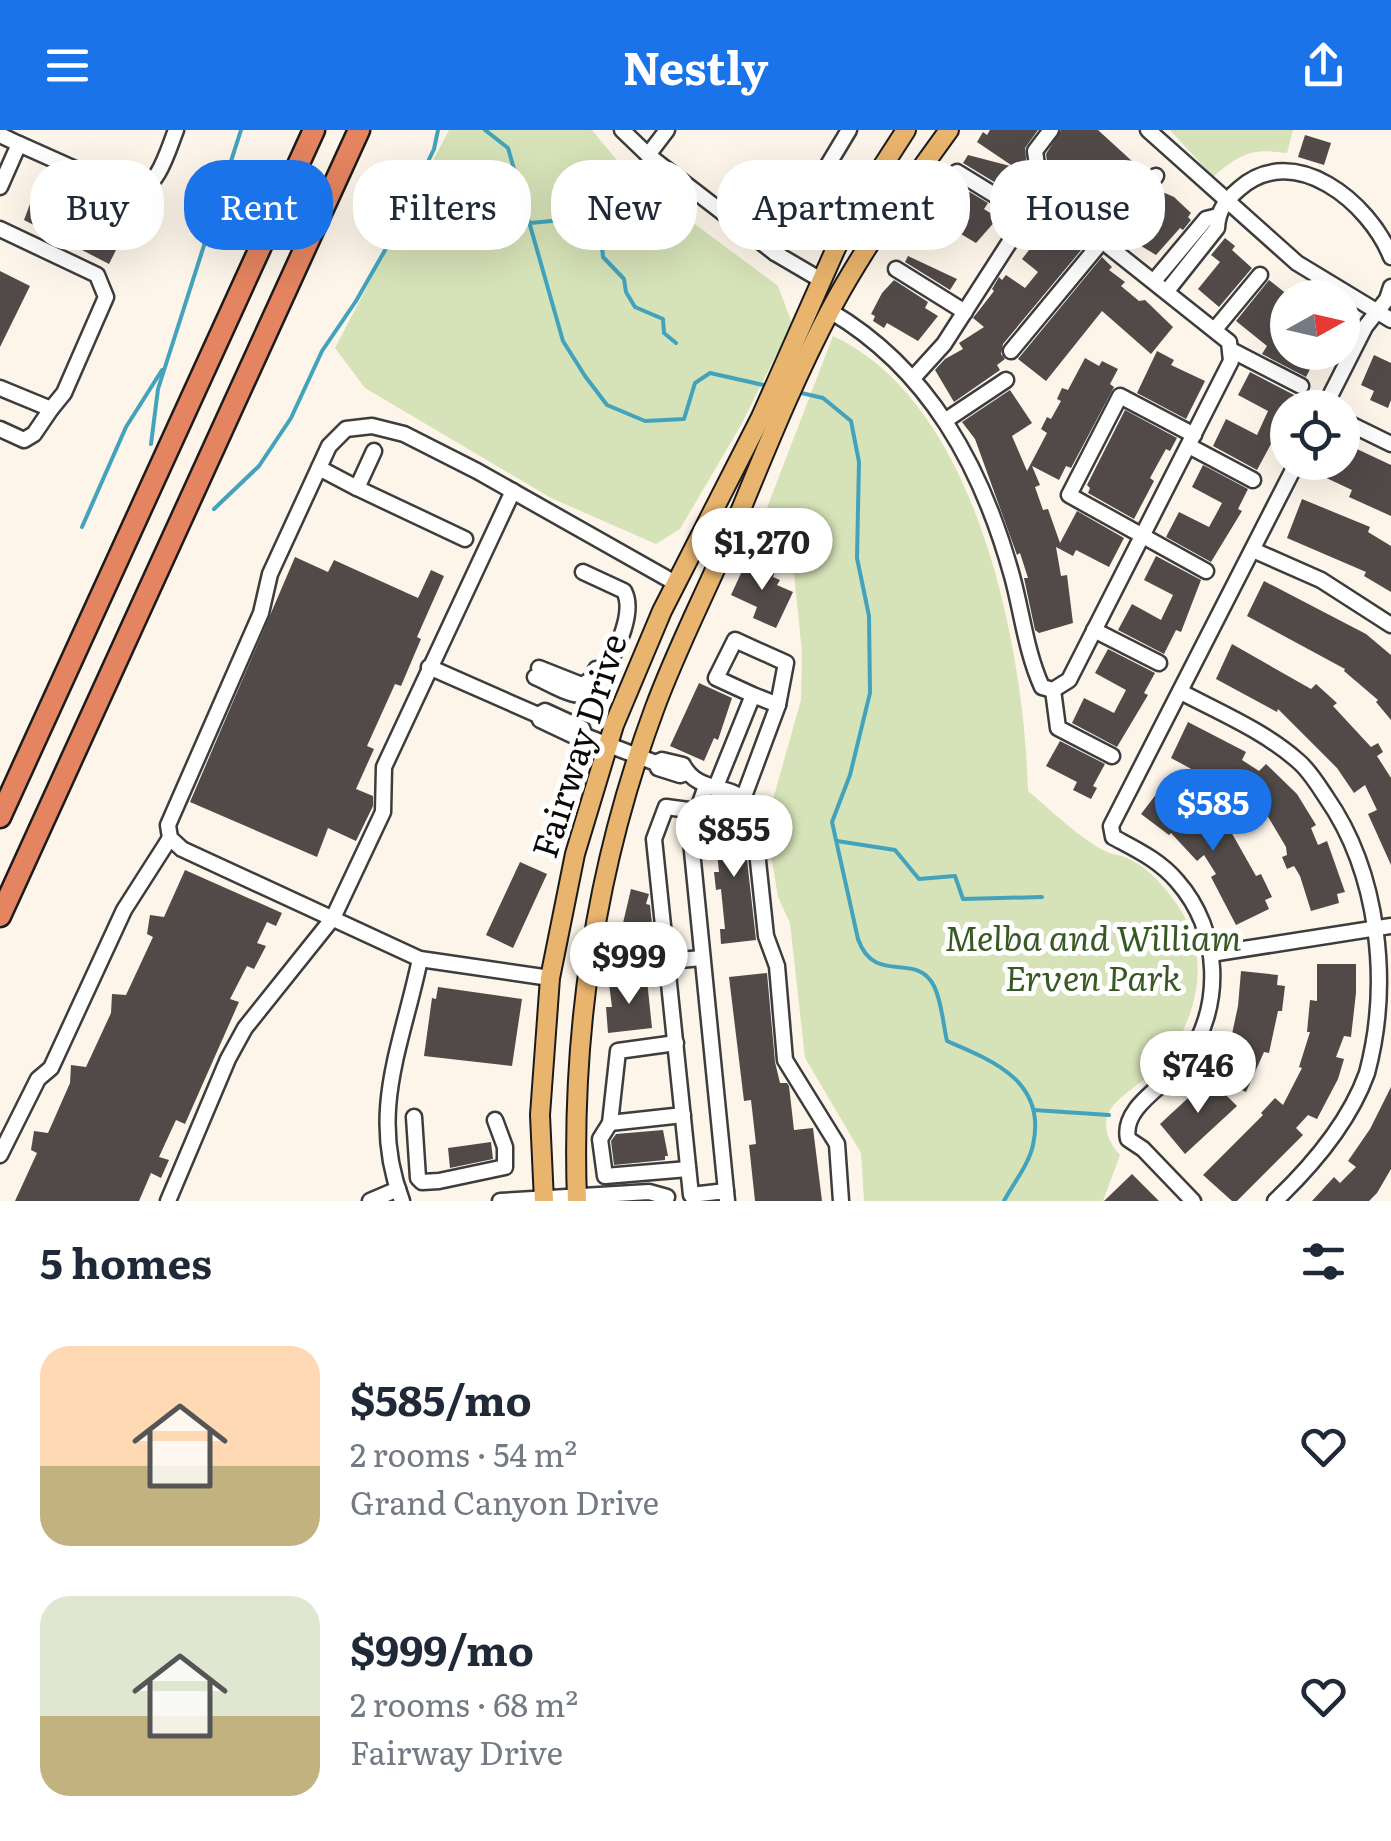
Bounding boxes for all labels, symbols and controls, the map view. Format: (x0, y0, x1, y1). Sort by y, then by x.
text: Nestly (623, 32, 768, 99)
icon: menu (40, 38, 95, 93)
icon: share (1296, 38, 1351, 93)
chip: Buy (30, 160, 164, 250)
chip: Rent (184, 160, 333, 250)
chip: Filters (353, 160, 531, 250)
chip: New (551, 160, 697, 250)
chip: Apartment (717, 160, 970, 250)
chip: House (990, 160, 1165, 250)
north arrow (1270, 280, 1360, 370)
map controls (1270, 280, 1360, 480)
button: locate (1270, 390, 1360, 480)
pin: $1,270 (681, 508, 843, 593)
text: $1,270 (714, 516, 810, 564)
street label: Fairway Drive (516, 626, 638, 864)
pin: $585 (1154, 769, 1272, 854)
text: $585 (1177, 777, 1249, 825)
pin: $855 (675, 795, 793, 880)
text: $855 (698, 803, 770, 851)
park label: Melba and William Erven Park (944, 910, 1242, 1002)
pin: $999 (570, 922, 688, 1007)
text: $999 (592, 930, 666, 978)
pin: $746 (1139, 1031, 1257, 1116)
text: $746 (1162, 1039, 1234, 1087)
text: 5 homes (40, 1230, 212, 1292)
icon: filters (1296, 1234, 1351, 1289)
text: $585/mo (350, 1367, 532, 1429)
icon: home (120, 1386, 240, 1506)
icon: heart (1296, 1419, 1351, 1474)
text: 2 rooms · 54 m² (350, 1429, 577, 1477)
text: Grand Canyon Drive (350, 1477, 659, 1525)
text: $999/mo (350, 1617, 534, 1679)
icon: home (120, 1636, 240, 1756)
icon: heart (1296, 1669, 1351, 1724)
text: 2 rooms · 68 m² (350, 1679, 578, 1727)
text: Fairway Drive (350, 1727, 563, 1775)

